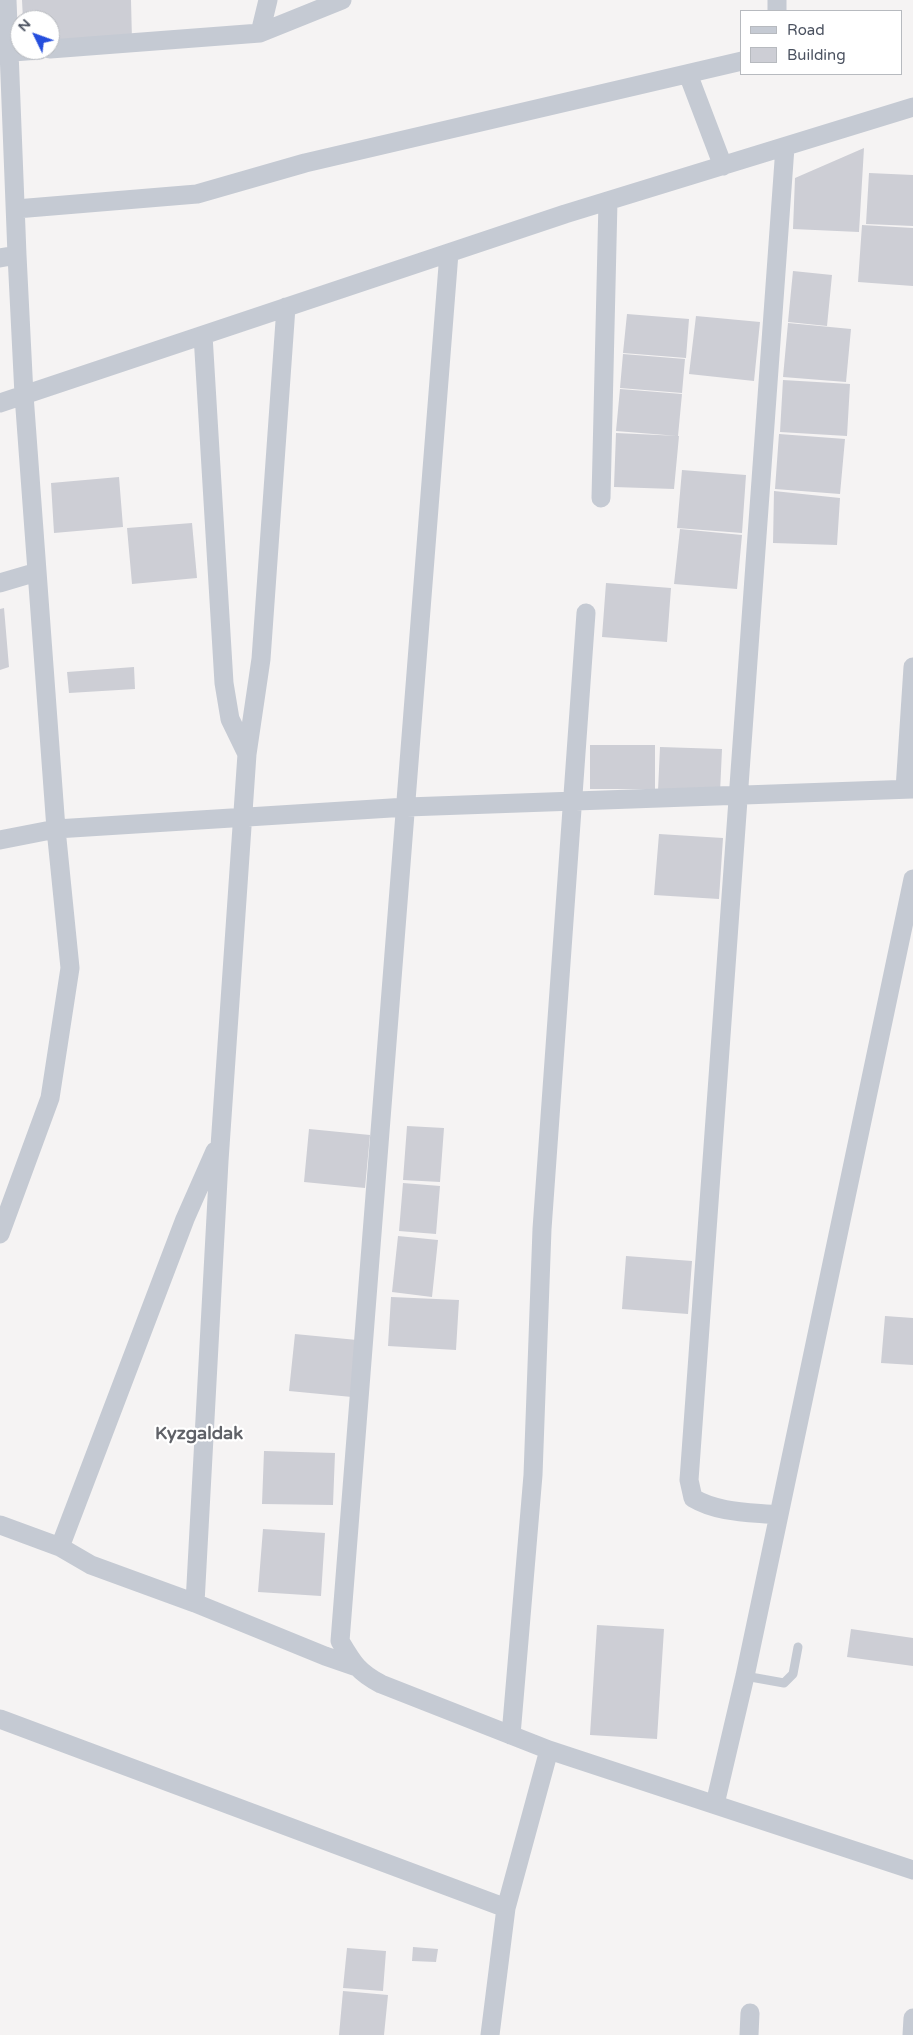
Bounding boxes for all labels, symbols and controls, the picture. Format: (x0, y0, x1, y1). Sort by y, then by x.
north arrow (10, 10, 60, 60)
legend (740, 10, 903, 75)
text: N (14, 15, 34, 35)
text: Road (787, 21, 825, 39)
text: Building (787, 46, 846, 64)
district label: Kyzgaldak (155, 1423, 243, 1445)

